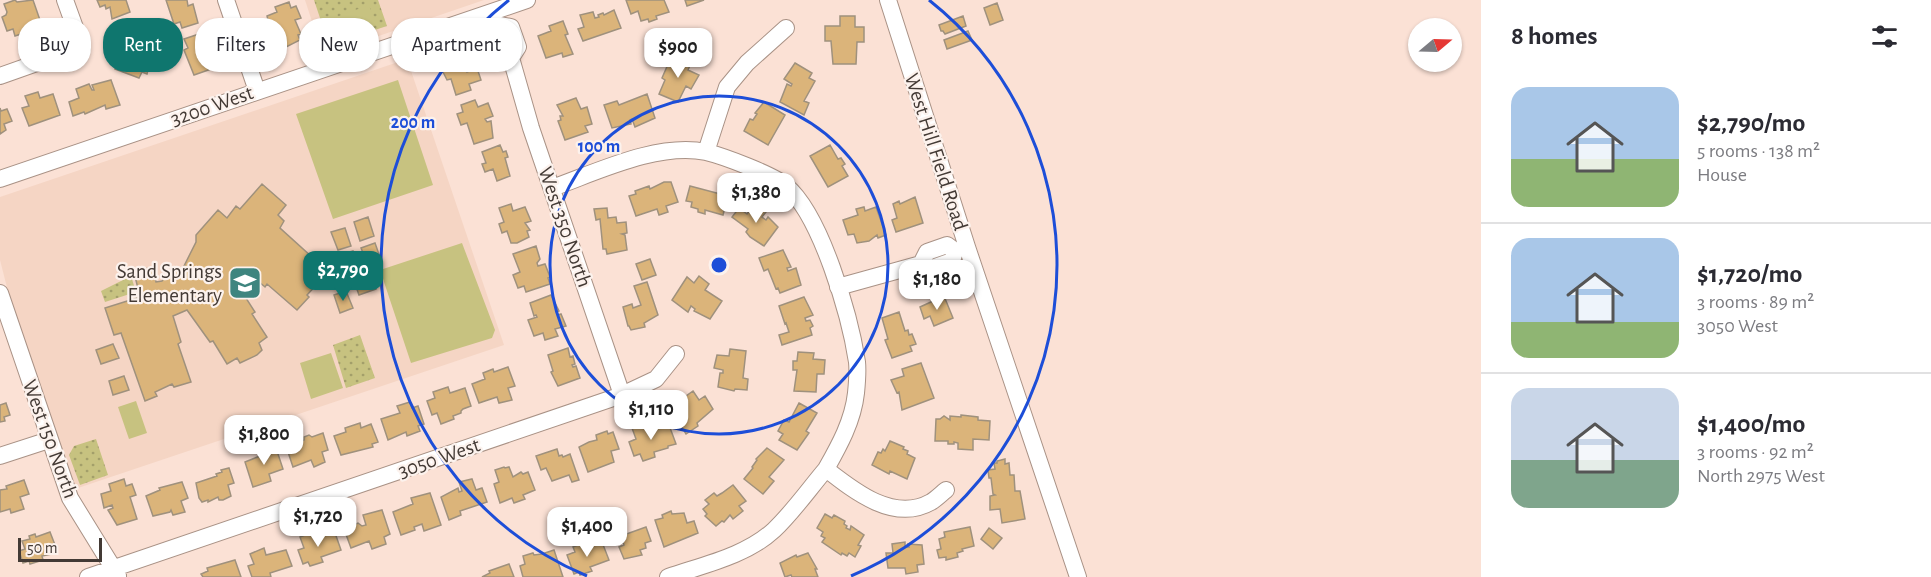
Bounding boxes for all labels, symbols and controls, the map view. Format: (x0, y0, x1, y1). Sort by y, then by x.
chip: Buy (18, 18, 91, 72)
chip: Rent (103, 18, 183, 72)
chip: Filters (195, 18, 287, 72)
chip: New (299, 18, 379, 72)
chip: Apartment (391, 18, 522, 72)
north arrow (1408, 18, 1462, 72)
map controls (1408, 18, 1462, 72)
icon: filters (1868, 20, 1901, 53)
text: 8 homes (1511, 23, 1598, 49)
pin: $900 (642, 28, 714, 79)
text: $900 (658, 37, 698, 57)
street label: West Hill Field Road (901, 71, 971, 233)
street label: 3200 West (168, 82, 256, 130)
text: $2,790/mo (1697, 110, 1805, 136)
icon: home (1559, 111, 1631, 183)
text: 200 m (391, 114, 435, 132)
text: 100 m (578, 138, 620, 156)
text: 5 rooms · 138 m² (1697, 141, 1820, 161)
street label: West 350 North (535, 164, 595, 290)
text: House (1697, 165, 1747, 185)
pin: $1,380 (707, 173, 805, 224)
text: $1,380 (731, 182, 781, 202)
pin: $2,790 (294, 251, 392, 302)
centre of rings (709, 255, 729, 275)
text: $2,790 (317, 260, 369, 280)
pin: $1,180 (888, 260, 986, 311)
place label: Sand Springs Elementary (117, 261, 222, 306)
text: $1,720/mo (1697, 261, 1802, 287)
icon: home (1559, 262, 1631, 334)
school or university icon: Sand Springs Elementary (227, 265, 263, 301)
text: $1,180 (913, 269, 961, 289)
text: 3 rooms · 89 m² (1697, 292, 1814, 312)
text: 3050 West (1697, 316, 1778, 336)
street label: West 150 North (19, 377, 81, 501)
pin: $1,110 (602, 390, 700, 441)
text: $1,110 (628, 399, 674, 419)
text: $1,400/mo (1697, 411, 1805, 437)
icon: home (1559, 412, 1631, 484)
pin: $1,800 (215, 415, 313, 466)
text: $1,800 (238, 424, 290, 444)
street label: 3050 West (395, 434, 483, 482)
text: 3 rooms · 92 m² (1697, 442, 1814, 462)
text: North 2975 West (1697, 466, 1825, 486)
pin: $1,720 (269, 497, 367, 548)
text: $1,720 (293, 506, 343, 526)
pin: $1,400 (538, 507, 636, 558)
text: $1,400 (561, 516, 613, 536)
scale bar (18, 535, 102, 562)
text: 50 m (27, 540, 58, 556)

